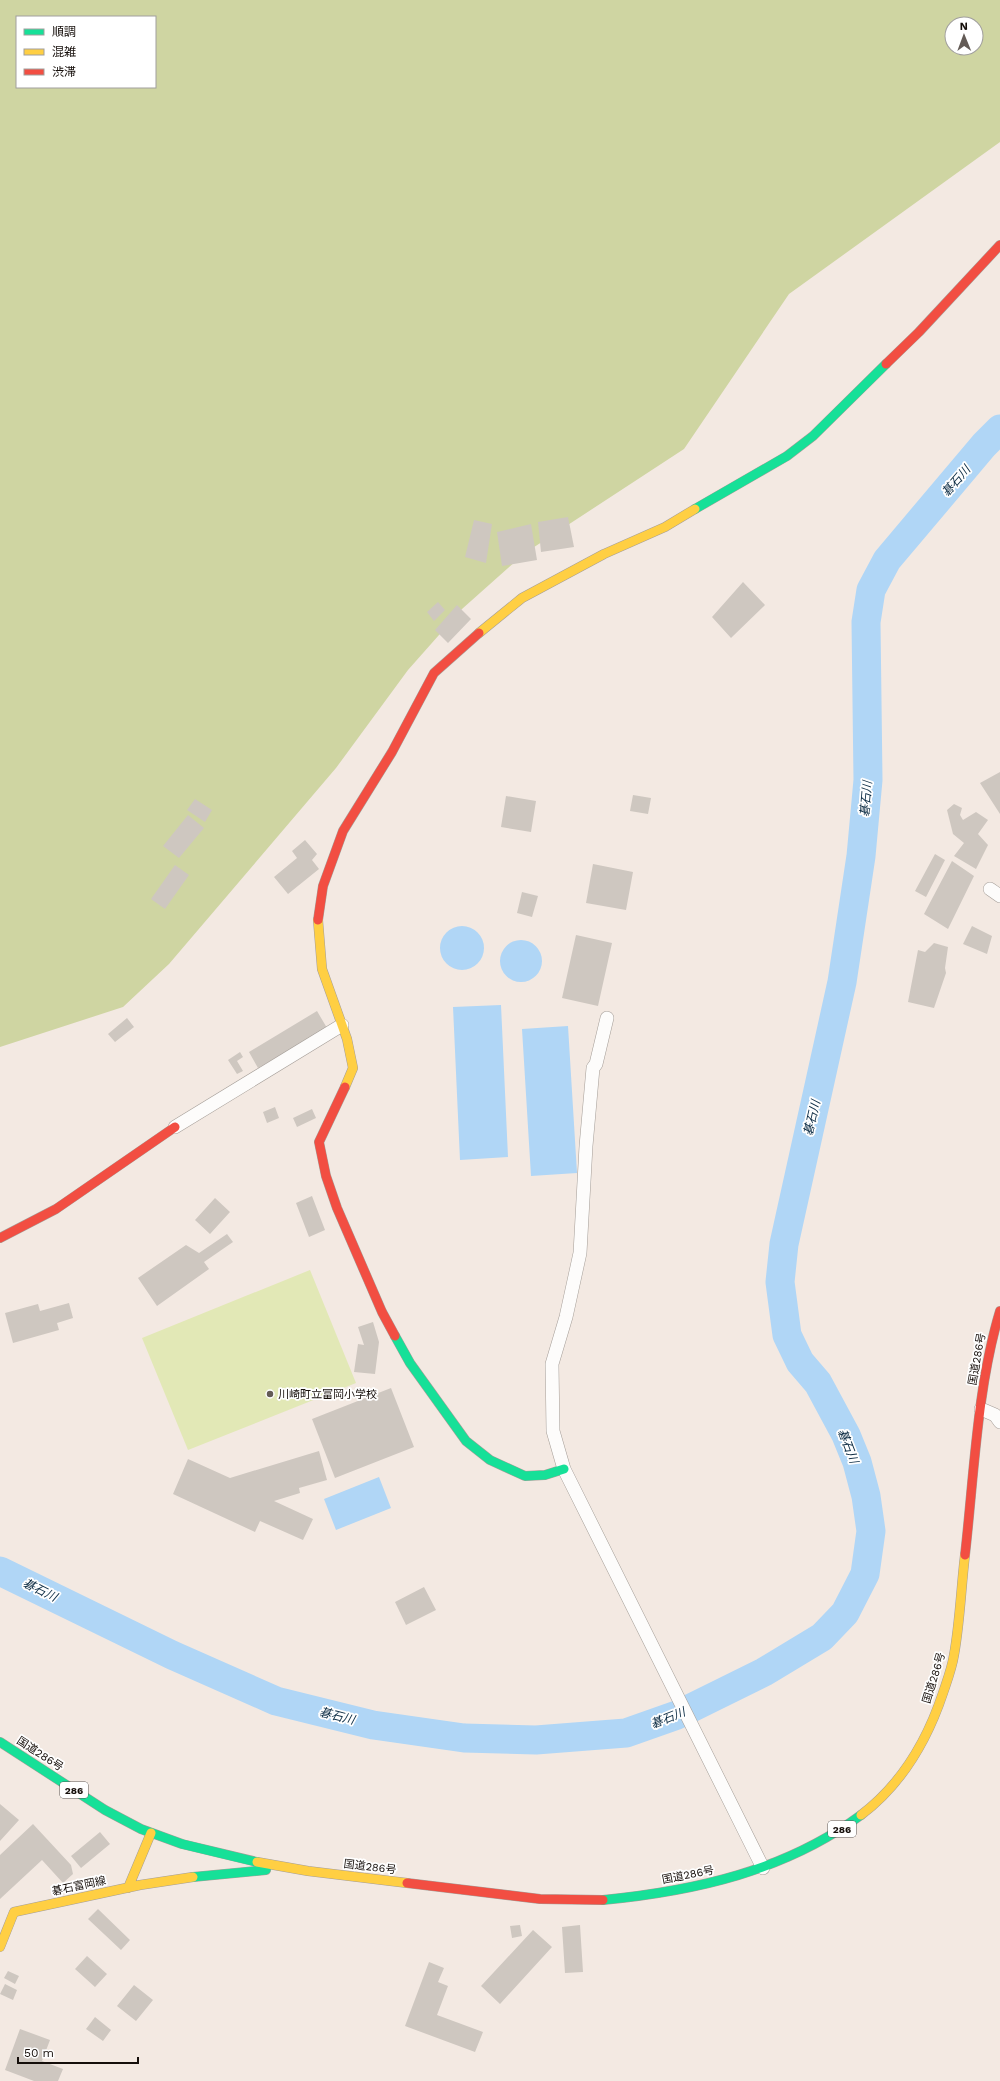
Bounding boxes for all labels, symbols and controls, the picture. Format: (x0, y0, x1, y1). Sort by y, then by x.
legend (16, 16, 156, 88)
north arrow (944, 16, 984, 56)
text: N (960, 20, 968, 33)
text: 順調 (52, 25, 76, 39)
text: 混雑 (52, 45, 76, 59)
text: 渋滞 (52, 65, 76, 79)
water label: 碁石川 (939, 461, 974, 499)
water label: 碁石川 (857, 778, 875, 818)
water label: 碁石川 (801, 1097, 823, 1137)
street label: 国道286号 (966, 1332, 988, 1386)
place label: 川崎町立富岡小学校 (278, 1388, 377, 1401)
marker: 川崎町立富岡小学校 (265, 1389, 275, 1399)
water label: 碁石川 (835, 1427, 862, 1467)
water label: 碁石川 (21, 1576, 61, 1605)
street label: 国道286号 (920, 1651, 948, 1705)
water label: 碁石川 (649, 1704, 689, 1731)
water label: 碁石川 (318, 1705, 358, 1728)
street label: 国道286号 (14, 1734, 66, 1774)
road number: 286 (60, 1782, 88, 1798)
road number: 286 (828, 1821, 856, 1837)
street label: 国道286号 (343, 1857, 397, 1877)
street label: 国道286号 (661, 1864, 715, 1886)
street label: 碁石富岡線 (51, 1874, 107, 1898)
scale bar (18, 2039, 138, 2065)
text: 50 m (24, 2046, 54, 2060)

